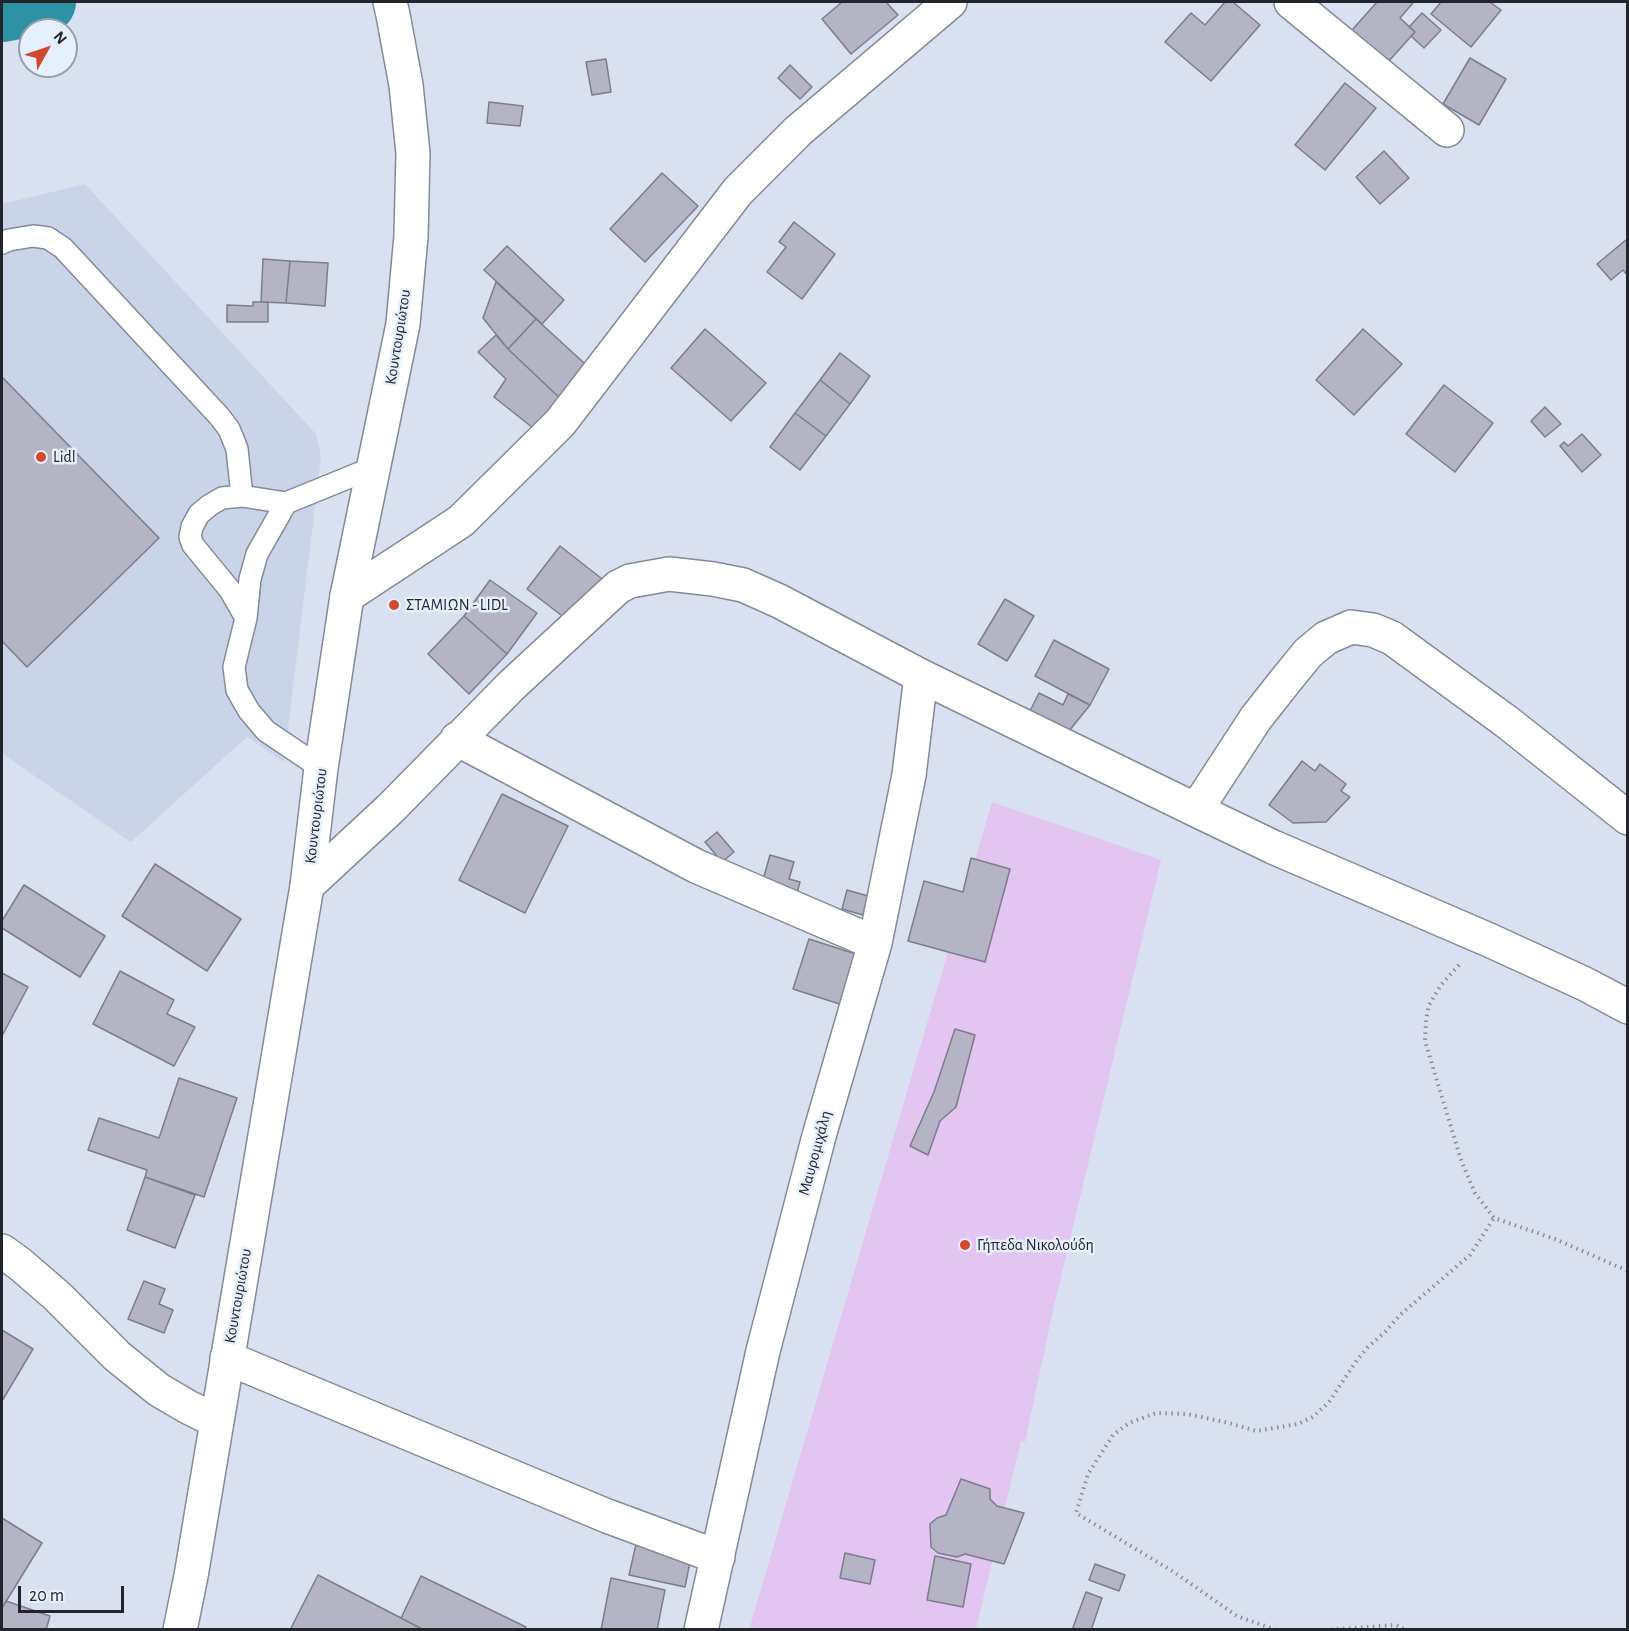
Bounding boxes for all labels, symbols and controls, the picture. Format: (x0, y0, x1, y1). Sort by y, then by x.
north arrow (18, 18, 78, 78)
text: N (51, 28, 70, 47)
street label: Κουντουριώτου (381, 288, 415, 386)
place label: Lidl (53, 447, 76, 467)
marker: Lidl (34, 450, 48, 464)
place label: ΣΤΑΜΙΩΝ - LIDL (406, 595, 508, 615)
marker: ΣΤΑΜΙΩΝ - LIDL (387, 598, 401, 612)
street label: Κουντουριώτου (301, 767, 331, 865)
street label: Μαυρομιχάλη (794, 1108, 836, 1198)
place label: Γήπεδα Νικολούδη (977, 1235, 1094, 1255)
marker: Γήπεδα Νικολούδη (958, 1238, 972, 1252)
street label: Κουντουριώτου (220, 1247, 256, 1345)
scale bar (21, 1574, 128, 1612)
text: 20 m (29, 1587, 64, 1605)

